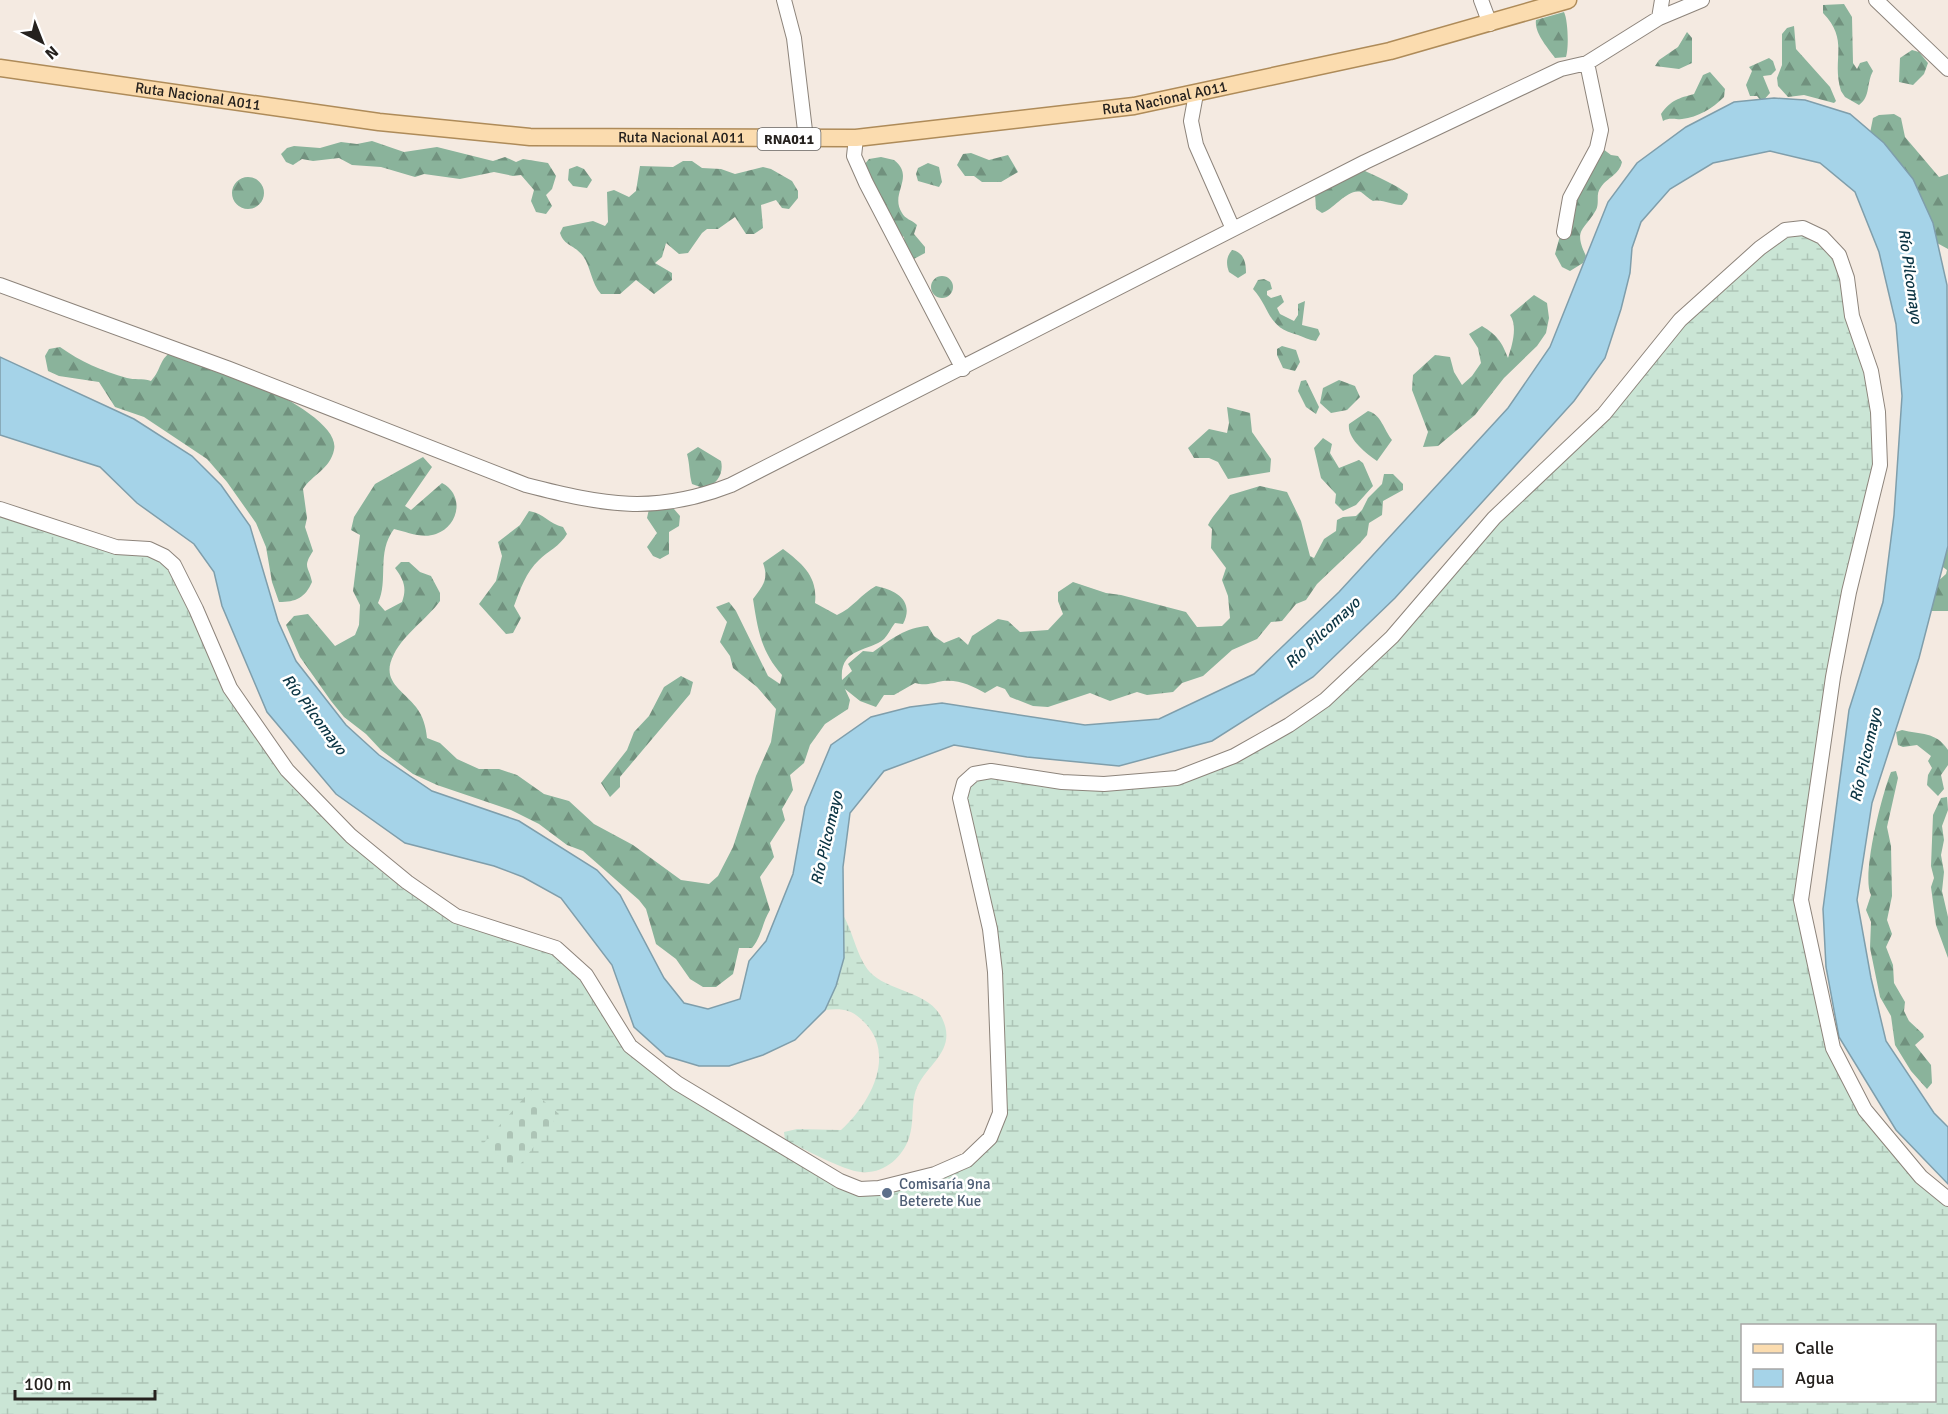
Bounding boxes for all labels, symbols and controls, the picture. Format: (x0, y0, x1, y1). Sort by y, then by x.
north arrow (12, 12, 72, 72)
text: N (41, 41, 62, 64)
street label: Ruta Nacional A011 (1101, 77, 1229, 119)
street label: Ruta Nacional A011 (134, 78, 262, 114)
street label: Ruta Nacional A011 (618, 128, 745, 147)
road number: RNA011 (758, 128, 820, 150)
water label: Río Pilcomayo (1893, 227, 1927, 326)
water label: Río Pilcomayo (1281, 592, 1365, 673)
water label: Río Pilcomayo (277, 670, 351, 759)
water label: Río Pilcomayo (1845, 706, 1887, 804)
water label: Río Pilcomayo (806, 789, 848, 887)
place label: Comisaría 9na Beterete Kue (899, 1175, 991, 1210)
marker: Comisaría 9na Beterete Kue (880, 1186, 894, 1200)
legend (1741, 1324, 1936, 1402)
text: Calle (1795, 1337, 1834, 1359)
scale bar (15, 1363, 154, 1401)
text: Agua (1795, 1367, 1834, 1389)
text: 100 m (24, 1373, 71, 1395)

